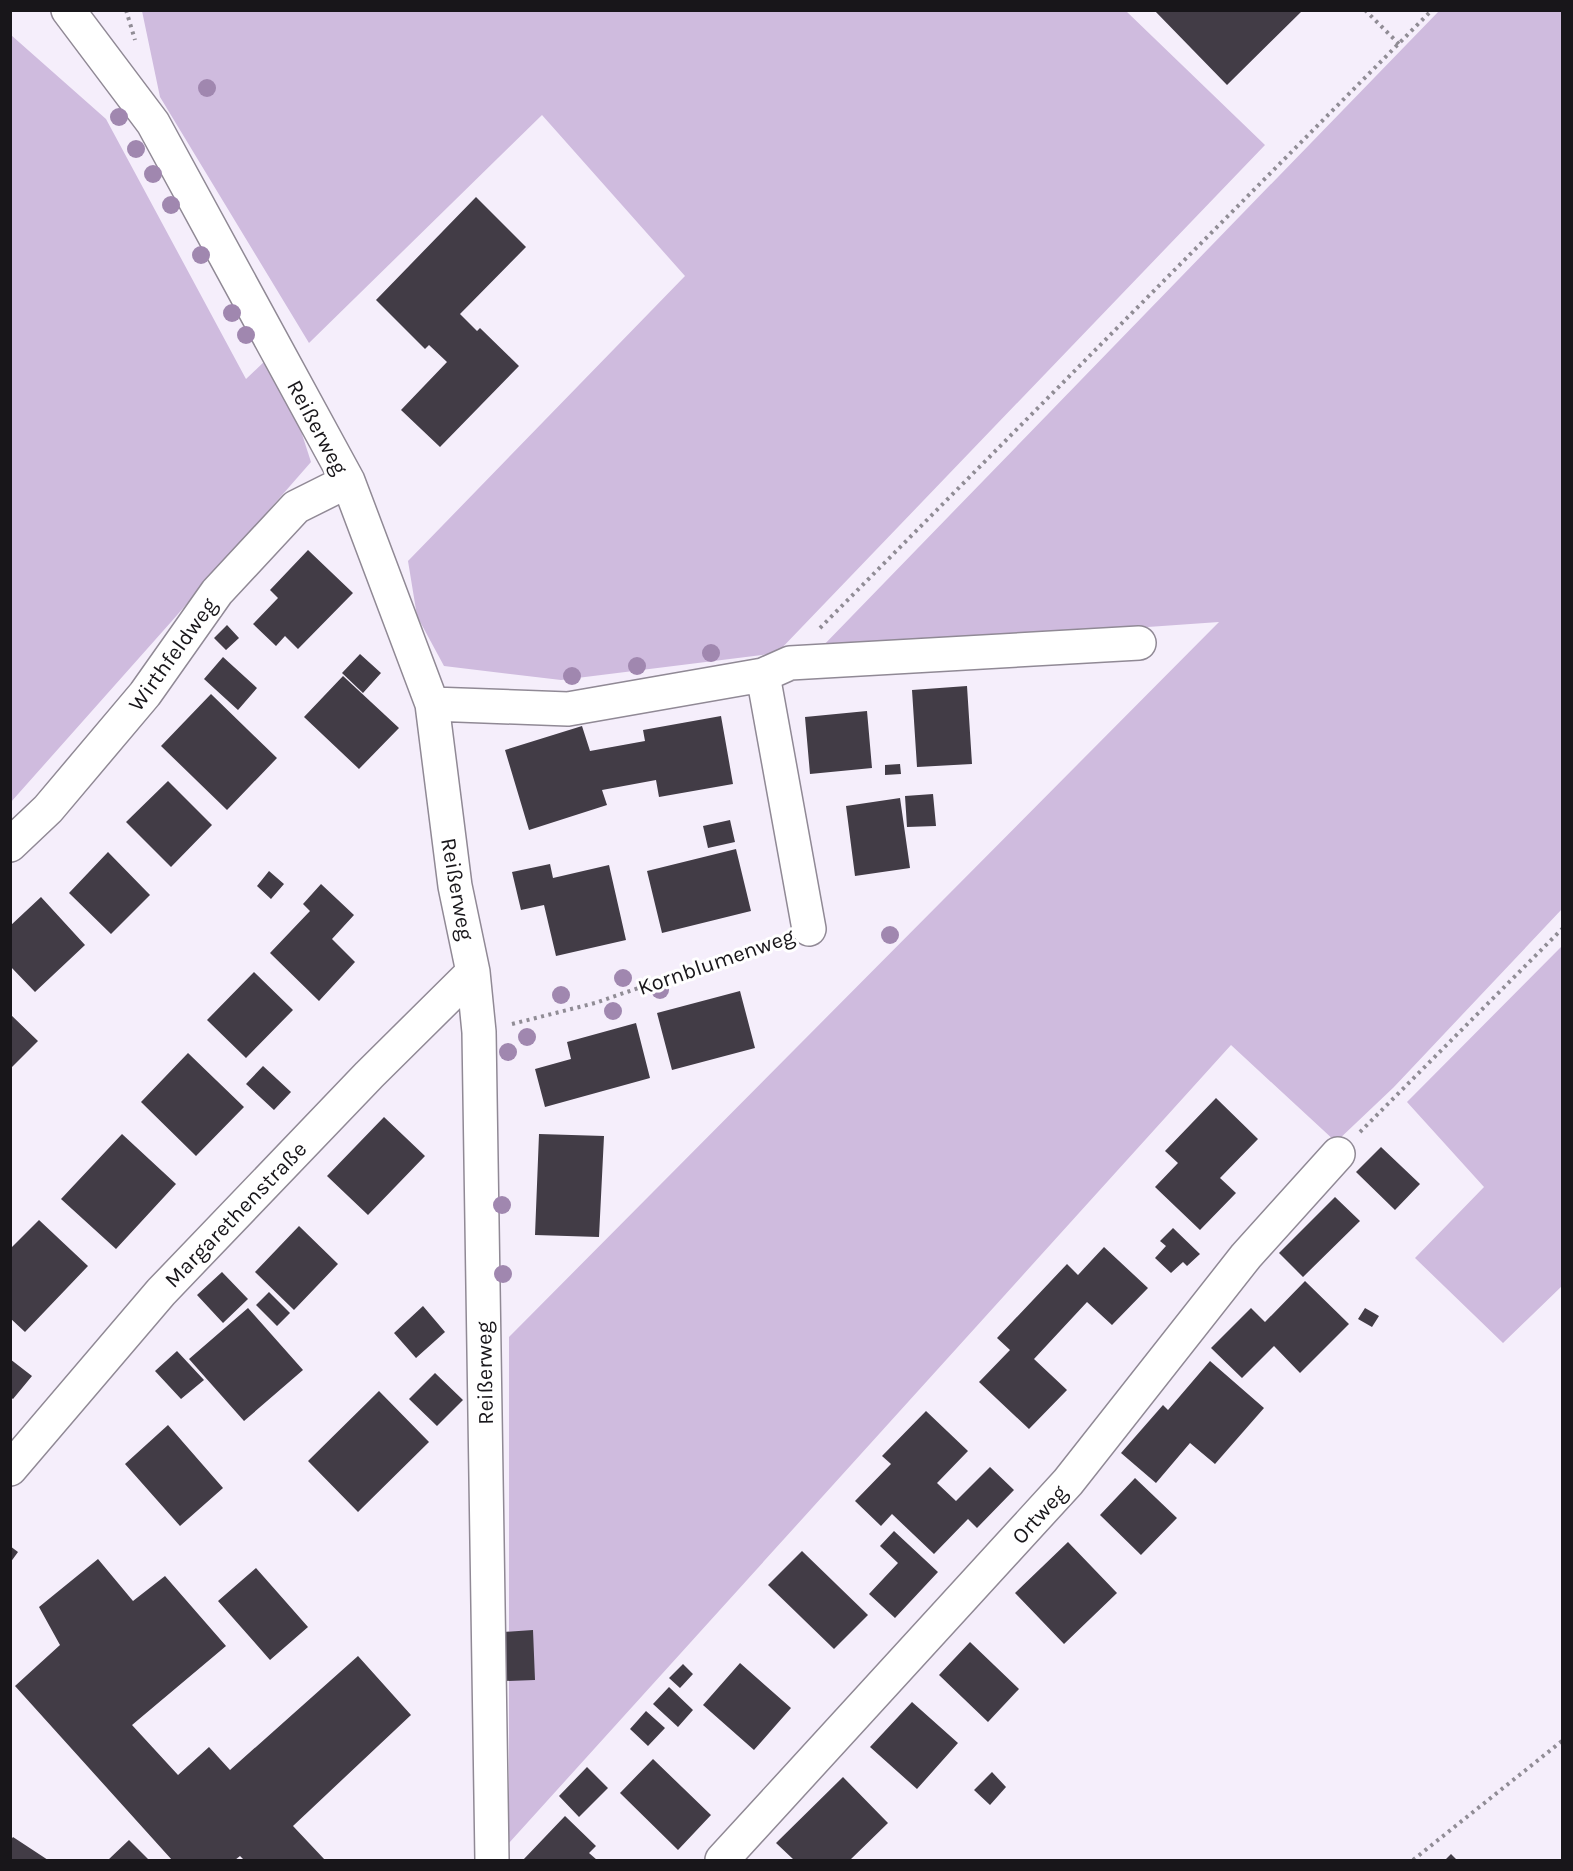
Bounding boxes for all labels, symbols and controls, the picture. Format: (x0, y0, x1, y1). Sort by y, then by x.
street label: Reißerweg (281, 376, 353, 480)
street label: Wirthfeldweg (123, 593, 223, 716)
street label: Reißerweg (435, 836, 479, 943)
street label: Kornblumenweg (635, 923, 799, 1001)
street label: Margarethenstraße (159, 1136, 312, 1293)
street label: Reißerweg (471, 1320, 499, 1425)
street label: Ortweg (1007, 1480, 1073, 1549)

